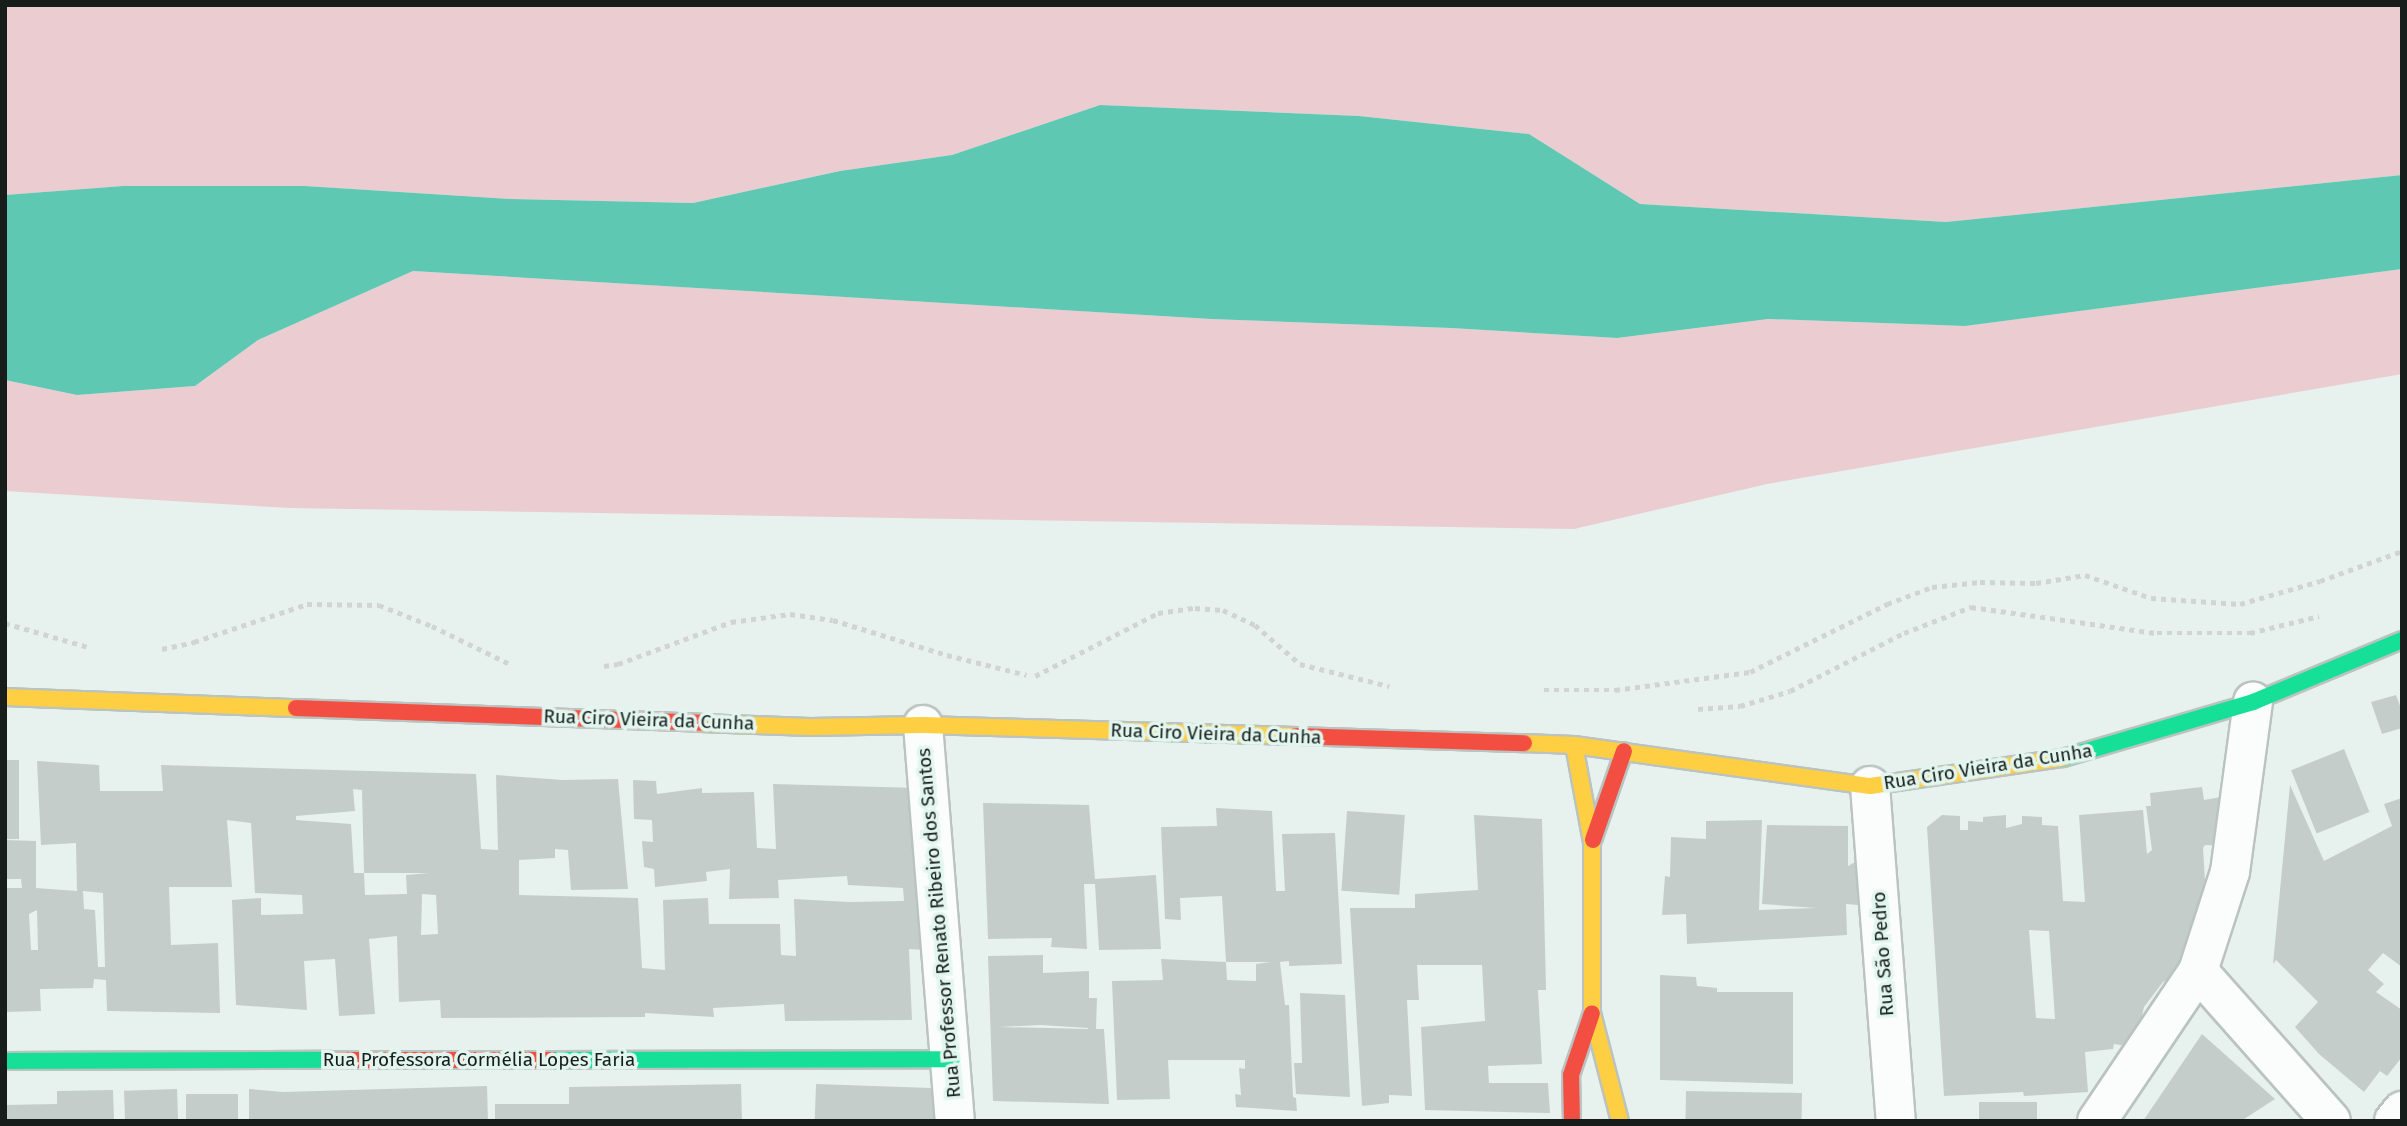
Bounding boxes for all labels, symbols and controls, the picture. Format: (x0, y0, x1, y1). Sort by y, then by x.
street label: Rua Ciro Vieira da Cunha (543, 705, 755, 735)
street label: Rua Ciro Vieira da Cunha (1110, 719, 1322, 749)
street label: Rua Ciro Vieira da Cunha (1882, 739, 2094, 795)
street label: Rua Professor Renato Ribeiro dos Santos (912, 747, 966, 1099)
street label: Rua São Pedro (1867, 891, 1899, 1017)
street label: Rua Professora Cormélia Lopes Faria (323, 1049, 635, 1071)

